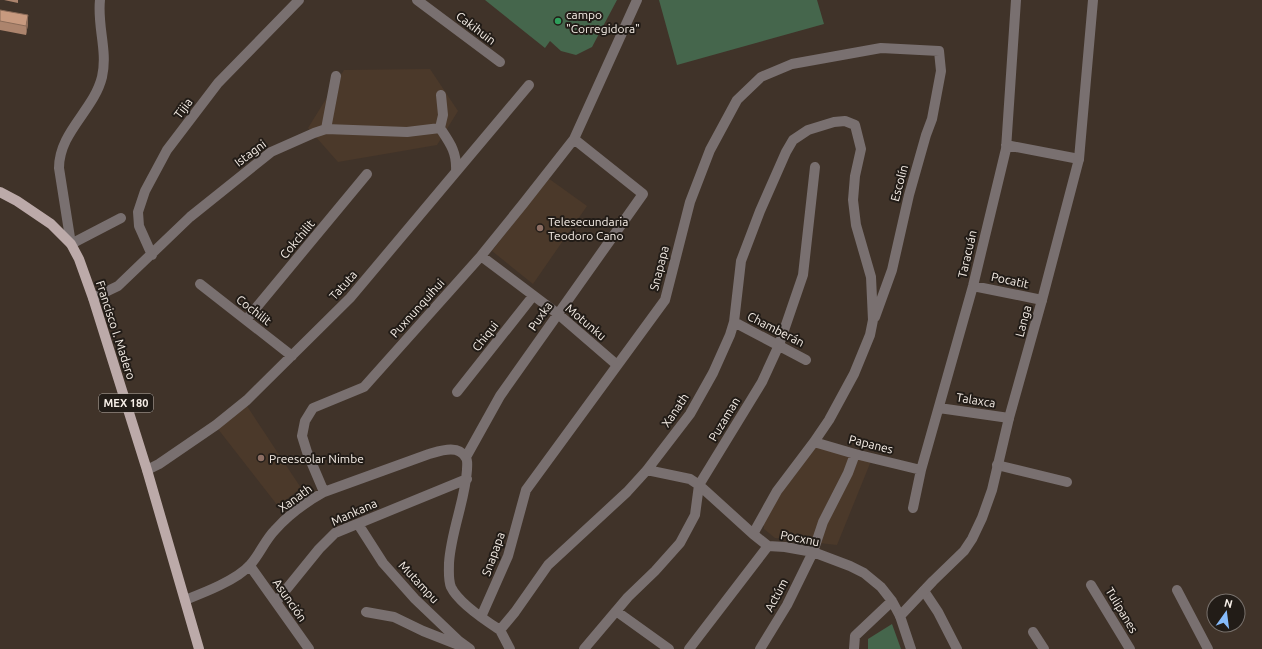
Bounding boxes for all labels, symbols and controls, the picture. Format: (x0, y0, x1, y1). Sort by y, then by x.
place label: campo "Corregidora" (566, 8, 640, 35)
street label: Cakihuin (454, 9, 498, 47)
marker: campo "Corregidora" (553, 16, 563, 26)
street label: Tijia (171, 95, 195, 121)
street label: Istagni (232, 137, 268, 169)
street label: Escolín (888, 163, 910, 203)
place label: Telesecundaria Teodoro Cano (548, 215, 628, 242)
street label: Cokchilit (277, 217, 317, 261)
marker: Telesecundaria Teodoro Cano (535, 223, 545, 233)
street label: Taracuán (955, 229, 979, 279)
street label: Snapapa (647, 244, 671, 292)
street label: Tatuta (327, 268, 359, 302)
street label: Pocatit (990, 270, 1030, 290)
street label: Puxnunquihui (387, 276, 447, 340)
street label: Francisco I. Madero (94, 279, 138, 381)
street label: Cochilit (234, 292, 274, 328)
street label: Puxka (525, 299, 555, 333)
street label: Motunku (563, 301, 609, 343)
street label: Langa (1013, 304, 1033, 338)
street label: Chamberán (745, 309, 807, 349)
street label: Chiqui (469, 319, 501, 353)
street label: Xanath (659, 391, 691, 429)
street label: Talaxca (956, 391, 996, 409)
road number: MEX 180 (99, 394, 153, 412)
street label: Puzaman (706, 395, 742, 443)
street label: Papanes (848, 432, 894, 456)
place label: Preescolar Nimbe (269, 452, 364, 465)
marker: Preescolar Nimbe (256, 453, 266, 463)
street label: Xanath (276, 482, 314, 514)
street label: Mankana (329, 496, 379, 528)
street label: Pocxnu (779, 528, 821, 548)
street label: Snapapa (479, 530, 507, 578)
street label: Mutampu (396, 558, 442, 606)
street label: Asunción (271, 576, 309, 624)
street label: Actúm (762, 576, 790, 614)
street label: Tulipanes (1103, 585, 1141, 635)
north arrow (1206, 593, 1246, 633)
text: N (1223, 596, 1234, 610)

